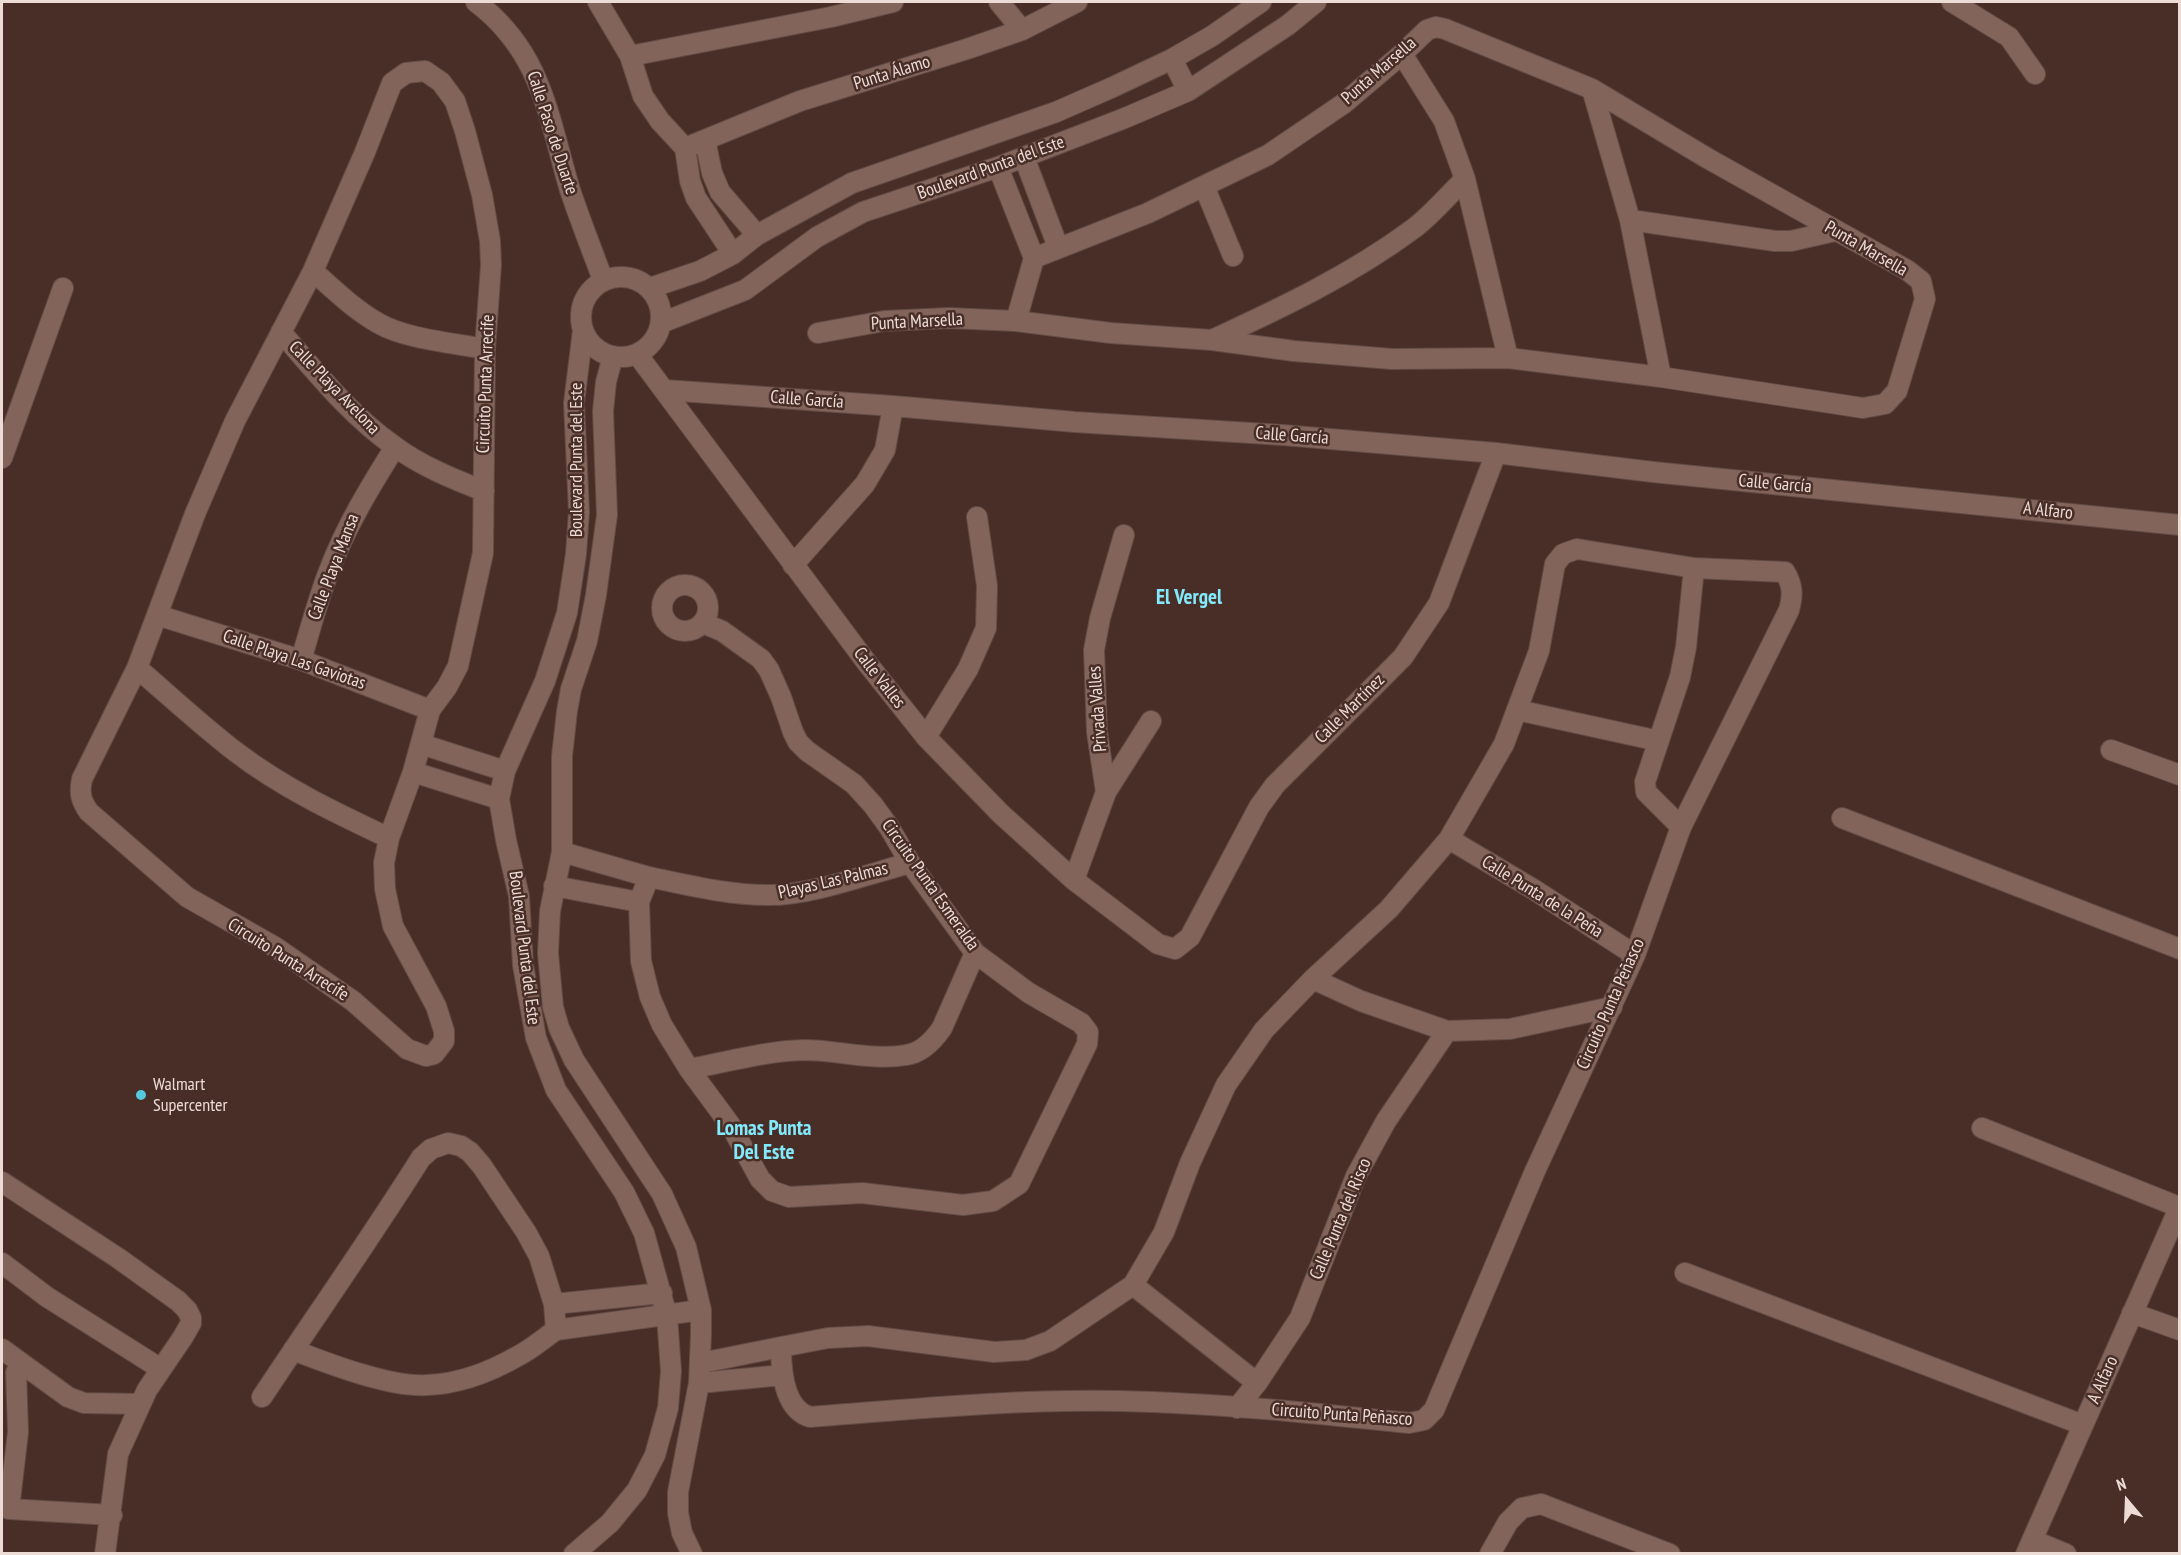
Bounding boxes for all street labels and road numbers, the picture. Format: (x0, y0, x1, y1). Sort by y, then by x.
street label: Punta Marsella (1337, 33, 1421, 109)
street label: Punta Álamo (851, 51, 933, 95)
street label: Calle Paso de Duarte (522, 69, 582, 197)
street label: Boulevard Punta del Este (915, 131, 1067, 205)
street label: Punta Marsella (1821, 217, 1911, 281)
street label: Punta Marsella (870, 309, 964, 335)
street label: Circuito Punta Arrecife (473, 314, 499, 454)
street label: Calle Playa Avelona (284, 337, 384, 439)
street label: Boulevard Punta del Este (566, 383, 588, 537)
street label: Calle García (770, 387, 844, 413)
street label: Calle García (1255, 423, 1329, 449)
street label: Calle García (1738, 470, 1812, 498)
street label: A Alfaro (2022, 498, 2074, 524)
street label: Calle Playa Mansa (304, 511, 364, 623)
street label: Calle Playa Las Gaviotas (220, 625, 368, 695)
street label: Calle Valles (848, 643, 910, 713)
street label: Privada Valles (1084, 665, 1112, 753)
street label: Calle Martínez (1311, 670, 1389, 748)
street label: Circuito Punta Esmeralda (877, 815, 983, 955)
street label: Calle Punta de la Peña (1478, 851, 1606, 943)
street label: Playas Las Palmas (776, 858, 890, 904)
street label: Boulevard Punta del Este (504, 870, 544, 1026)
street label: Circuito Punta Arrecife (223, 914, 353, 1006)
street label: Circuito Punta Peñasco (1572, 935, 1650, 1073)
street label: Calle Punta del Risco (1306, 1155, 1376, 1283)
street label: A Alfaro (2083, 1353, 2123, 1407)
street label: Circuito Punta Peñasco (1271, 1399, 1413, 1431)

